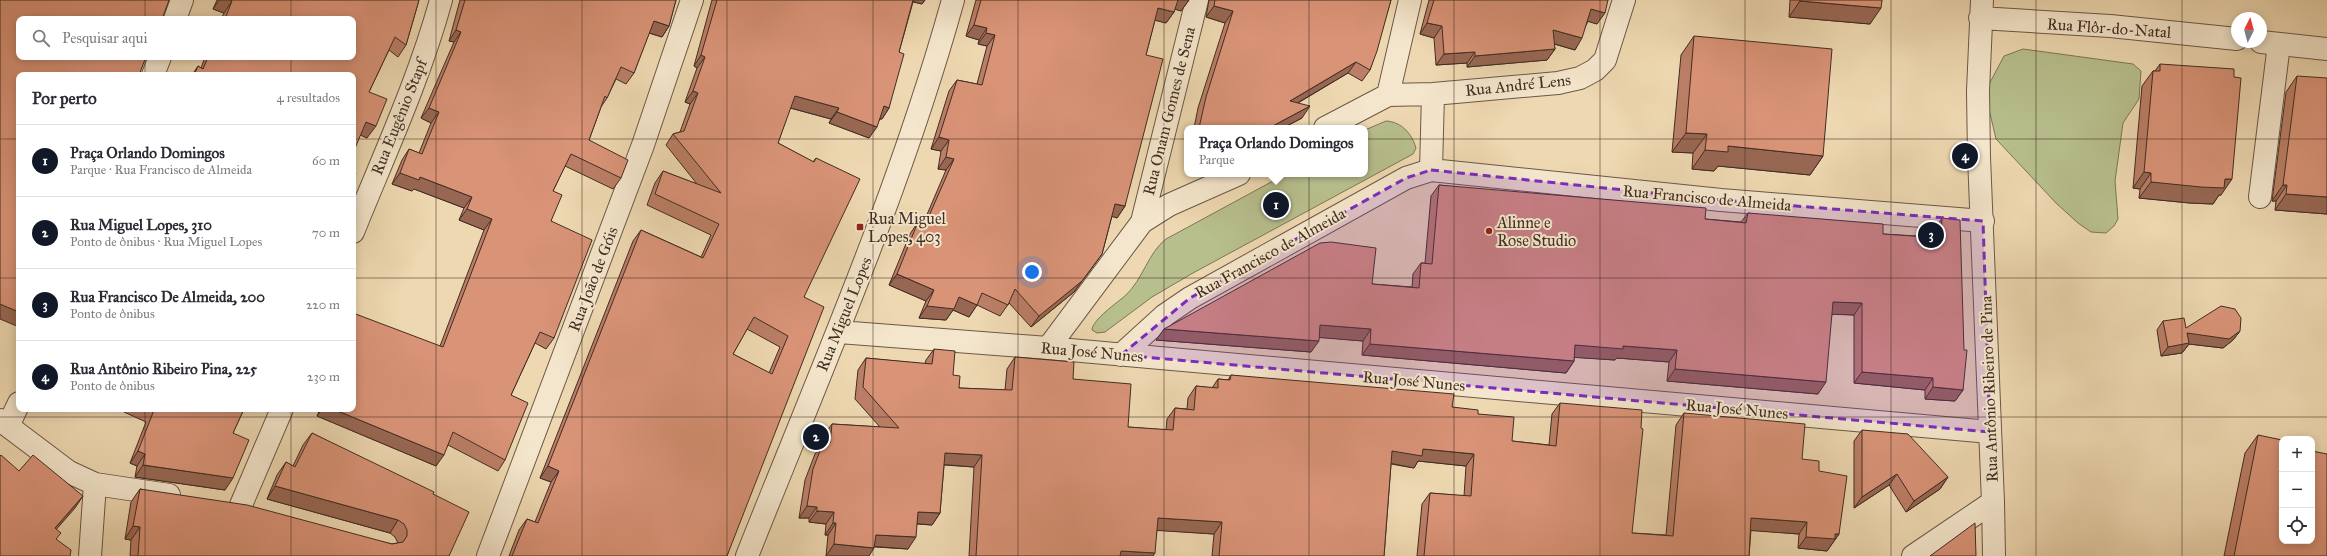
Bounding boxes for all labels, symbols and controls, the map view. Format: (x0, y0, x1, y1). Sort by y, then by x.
north arrow (2231, 12, 2267, 48)
street label: Rua Flôr-do-Natal (2046, 14, 2173, 42)
search box (16, 16, 356, 60)
street label: Rua Onam Gomes de Sena (1139, 25, 1199, 197)
icon: search (30, 27, 52, 49)
text: Pesquisar aqui (62, 29, 148, 47)
street label: Rua Eugênio Stapf (367, 54, 433, 178)
street label: Rua André Lens (1464, 70, 1572, 100)
text: Por perto (32, 88, 97, 109)
text: 4 resultados (277, 90, 340, 106)
popup (1184, 125, 1368, 177)
text: Praça Orlando Domingos (1199, 134, 1353, 152)
pin: 4 (1952, 141, 1978, 171)
text: Praça Orlando Domingos (70, 144, 225, 162)
text: Parque (1199, 152, 1235, 168)
text: 1 (42, 153, 48, 169)
text: 60 m (312, 153, 340, 169)
text: Parque · Rua Francisco de Almeida (70, 162, 252, 178)
street label: Rua Francisco de Almeida (1622, 181, 1792, 215)
pin: 1 (1263, 190, 1289, 220)
street label: Rua Francisco de Almeida (1191, 204, 1349, 302)
place label: Rua Miguel Lopes, 403 (868, 209, 947, 246)
place label: Alinne e Rose Studio (1496, 213, 1576, 250)
text: Rua Miguel Lopes, 310 (70, 216, 212, 234)
pin: 3 (1918, 220, 1944, 250)
marker: Rua Miguel Lopes, 403 (855, 222, 865, 232)
street label: Rua João de Góis (564, 224, 623, 334)
text: 2 (42, 225, 48, 241)
text: 70 m (312, 225, 340, 241)
marker: Alinne e Rose Studio (1484, 226, 1494, 236)
text: Ponto de ônibus · Rua Miguel Lopes (70, 234, 262, 250)
street label: Rua Miguel Lopes (812, 254, 877, 374)
your location (1022, 262, 1042, 282)
text: Rua Francisco De Almeida, 200 (70, 288, 265, 306)
street label: Rua Antônio Ribeiro de Pina (1976, 295, 2002, 483)
text: 3 (42, 297, 48, 313)
text: 220 m (306, 297, 340, 313)
text: Ponto de ônibus (70, 306, 155, 322)
street label: Rua José Nunes (1040, 338, 1144, 367)
text: Rua Antônio Ribeiro Pina, 225 (70, 360, 257, 378)
street label: Rua José Nunes (1362, 367, 1466, 396)
text: 4 (41, 369, 49, 385)
text: 230 m (307, 369, 340, 385)
text: Ponto de ônibus (70, 378, 155, 394)
street label: Rua José Nunes (1685, 395, 1789, 424)
pin: 2 (803, 422, 829, 452)
map controls (2279, 436, 2315, 544)
button: + (2279, 436, 2315, 472)
button: − (2279, 472, 2315, 508)
button: locate (2279, 508, 2315, 544)

